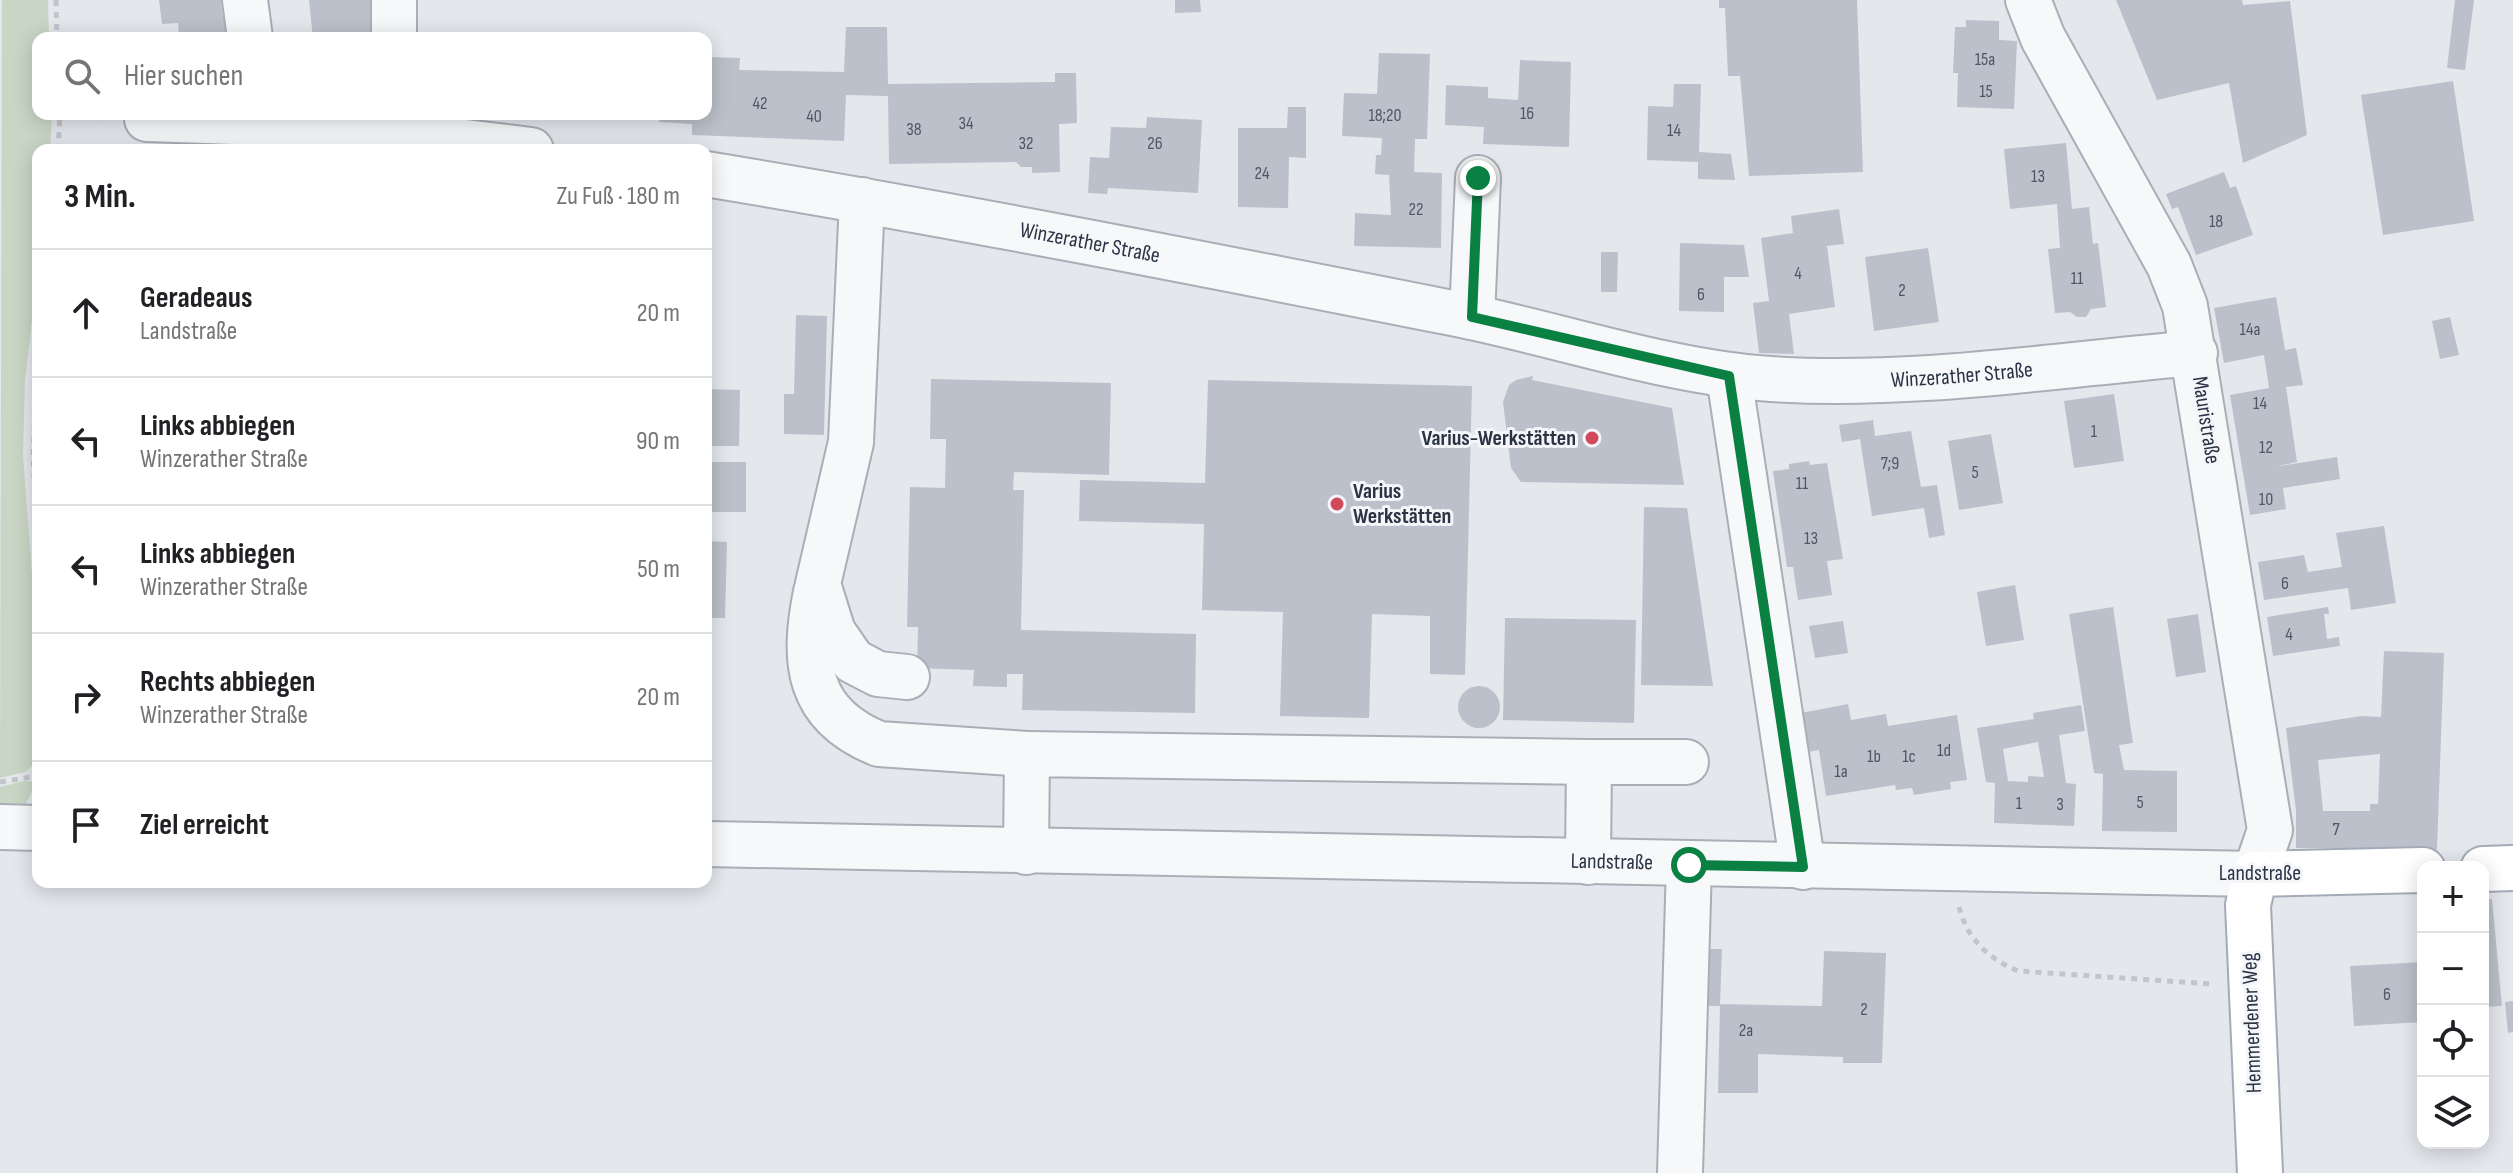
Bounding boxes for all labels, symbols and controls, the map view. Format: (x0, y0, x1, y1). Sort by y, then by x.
search box (32, 32, 712, 120)
house number: 15a (1975, 49, 1995, 70)
icon: search (60, 54, 104, 98)
text: Hier suchen (124, 58, 243, 94)
house number: 15 (1979, 81, 1993, 102)
house number: 42 (752, 93, 768, 114)
house number: 16 (1520, 103, 1534, 124)
house number: 18;20 (1368, 105, 1402, 126)
house number: 40 (806, 106, 822, 127)
house number: 34 (958, 113, 974, 134)
house number: 38 (906, 119, 922, 140)
house number: 14 (1667, 120, 1681, 141)
house number: 32 (1019, 133, 1033, 154)
house number: 26 (1147, 133, 1163, 154)
route end (1460, 160, 1496, 196)
house number: 24 (1255, 163, 1270, 184)
house number: 13 (2031, 166, 2045, 187)
text: 3 Min. (64, 176, 136, 217)
text: Zu Fuß · 180 m (557, 181, 680, 212)
house number: 22 (1409, 199, 1423, 220)
house number: 18 (2209, 211, 2223, 232)
street label: Winzerather Straße (1018, 216, 1162, 269)
house number: 4 (1794, 263, 1802, 284)
house number: 11 (2071, 268, 2084, 289)
text: Geradeaus (140, 280, 253, 316)
house number: 2 (1898, 280, 1906, 301)
house number: 6 (1697, 284, 1705, 305)
icon: ahead (64, 291, 108, 335)
text: 20 m (637, 298, 680, 329)
text: Landstraße (140, 316, 237, 347)
house number: 14a (2240, 319, 2260, 340)
street label: Winzerather Straße (1890, 356, 2034, 393)
street label: Mauristraße (2186, 374, 2226, 466)
house number: 14 (2253, 393, 2267, 414)
text: Links abbiegen (140, 408, 295, 444)
icon: left (64, 419, 108, 463)
house number: 1 (2091, 421, 2098, 442)
place label: Varius-Werkstätten (1421, 425, 1576, 452)
text: 90 m (636, 426, 680, 457)
marker: Varius-Werkstätten (1583, 429, 1601, 447)
house number: 12 (2259, 437, 2273, 458)
text: Winzerather Straße (140, 444, 308, 475)
house number: 7;9 (1881, 453, 1899, 474)
house number: 5 (1971, 462, 1979, 483)
house number: 11 (1796, 473, 1809, 494)
place label: Varius Werkstätten (1353, 478, 1451, 530)
house number: 10 (2259, 489, 2273, 510)
marker: Varius Werkstätten (1328, 495, 1346, 513)
house number: 13 (1804, 528, 1818, 549)
text: Links abbiegen (140, 536, 295, 572)
icon: left (64, 547, 108, 591)
text: 50 m (637, 554, 680, 585)
text: Winzerather Straße (140, 572, 308, 603)
house number: 6 (2281, 573, 2289, 594)
house number: 4 (2285, 624, 2293, 645)
text: Rechts abbiegen (140, 664, 315, 700)
icon: right (64, 675, 108, 719)
text: 20 m (637, 682, 680, 713)
text: Winzerather Straße (140, 700, 308, 731)
house number: 1d (1937, 740, 1951, 761)
house number: 1b (1867, 746, 1881, 767)
house number: 1c (1902, 746, 1916, 767)
house number: 1a (1834, 761, 1848, 782)
house number: 5 (2136, 792, 2144, 813)
house number: 1 (2016, 793, 2023, 814)
house number: 3 (2056, 794, 2064, 815)
icon: arrive (64, 803, 108, 847)
text: Ziel erreicht (140, 807, 269, 843)
house number: 7 (2332, 819, 2340, 840)
street label: Landstraße (1570, 847, 1653, 876)
route start (1671, 847, 1707, 883)
street label: Landstraße (2219, 860, 2301, 887)
map controls (2417, 861, 2489, 1149)
button: + (2417, 861, 2489, 933)
button: − (2417, 933, 2489, 1005)
street label: Hemmerdener Weg (2236, 952, 2268, 1094)
house number: 6 (2383, 984, 2391, 1005)
house number: 2 (1860, 999, 1868, 1020)
button: locate (2417, 1005, 2489, 1077)
house number: 2a (1739, 1020, 1753, 1041)
button: layers (2417, 1077, 2489, 1149)

